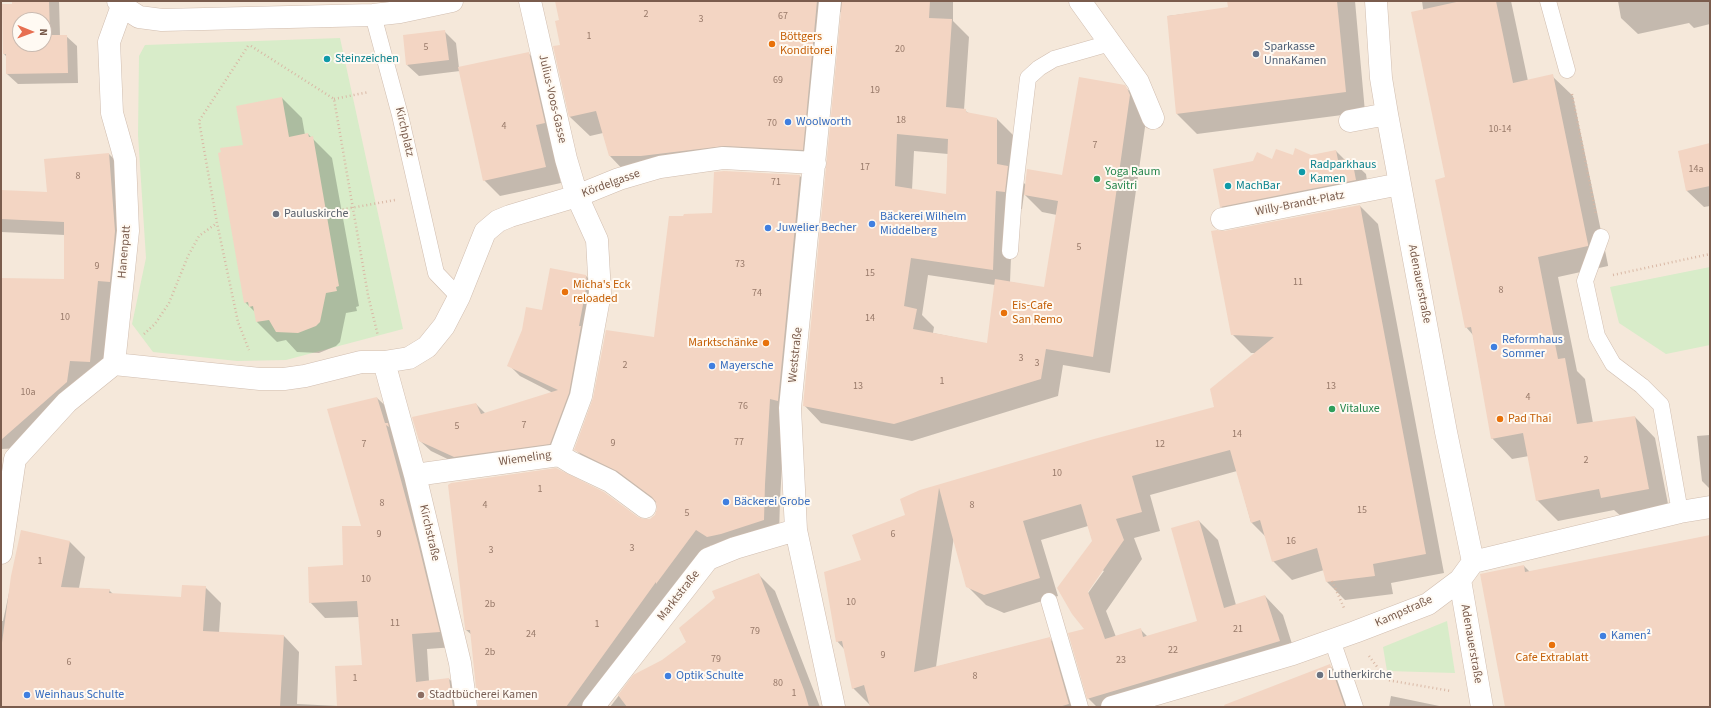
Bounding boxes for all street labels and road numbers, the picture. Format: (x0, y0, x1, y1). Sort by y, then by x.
street label: Julius-Voos-Gasse (535, 53, 569, 145)
street label: Kirchplatz (391, 106, 417, 158)
street label: Kördelgasse (580, 167, 642, 201)
street label: Willy-Brandt-Platz (1254, 188, 1346, 220)
street label: Hanenpatt (116, 225, 134, 279)
street label: Adenauerstraße (1404, 243, 1434, 325)
street label: Weststraße (786, 327, 806, 383)
street label: Wiemeling (498, 448, 552, 470)
street label: Kirchstraße (416, 503, 442, 563)
street label: Marktstraße (655, 568, 703, 624)
street label: Kampstraße (1373, 593, 1435, 631)
street label: Adenauerstraße (1457, 603, 1485, 685)

